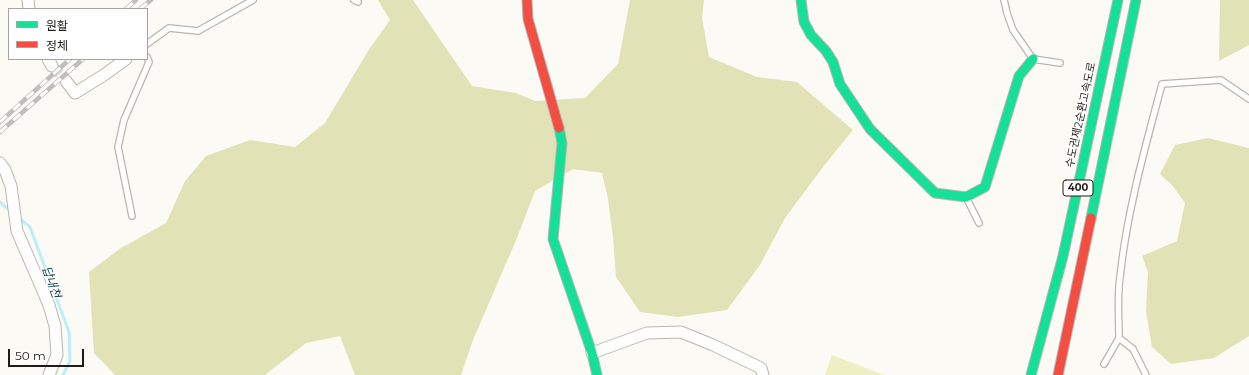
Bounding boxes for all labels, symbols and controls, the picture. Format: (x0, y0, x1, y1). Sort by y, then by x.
legend (8, 8, 148, 60)
text: 원활 (46, 18, 68, 33)
text: 정체 (46, 38, 68, 53)
street label: 수도권제2순환고속도로 (1063, 61, 1099, 169)
road number: 400 (1063, 180, 1093, 196)
water label: 답내천 (39, 264, 63, 300)
scale bar (10, 341, 86, 367)
text: 50 m (15, 348, 46, 363)

